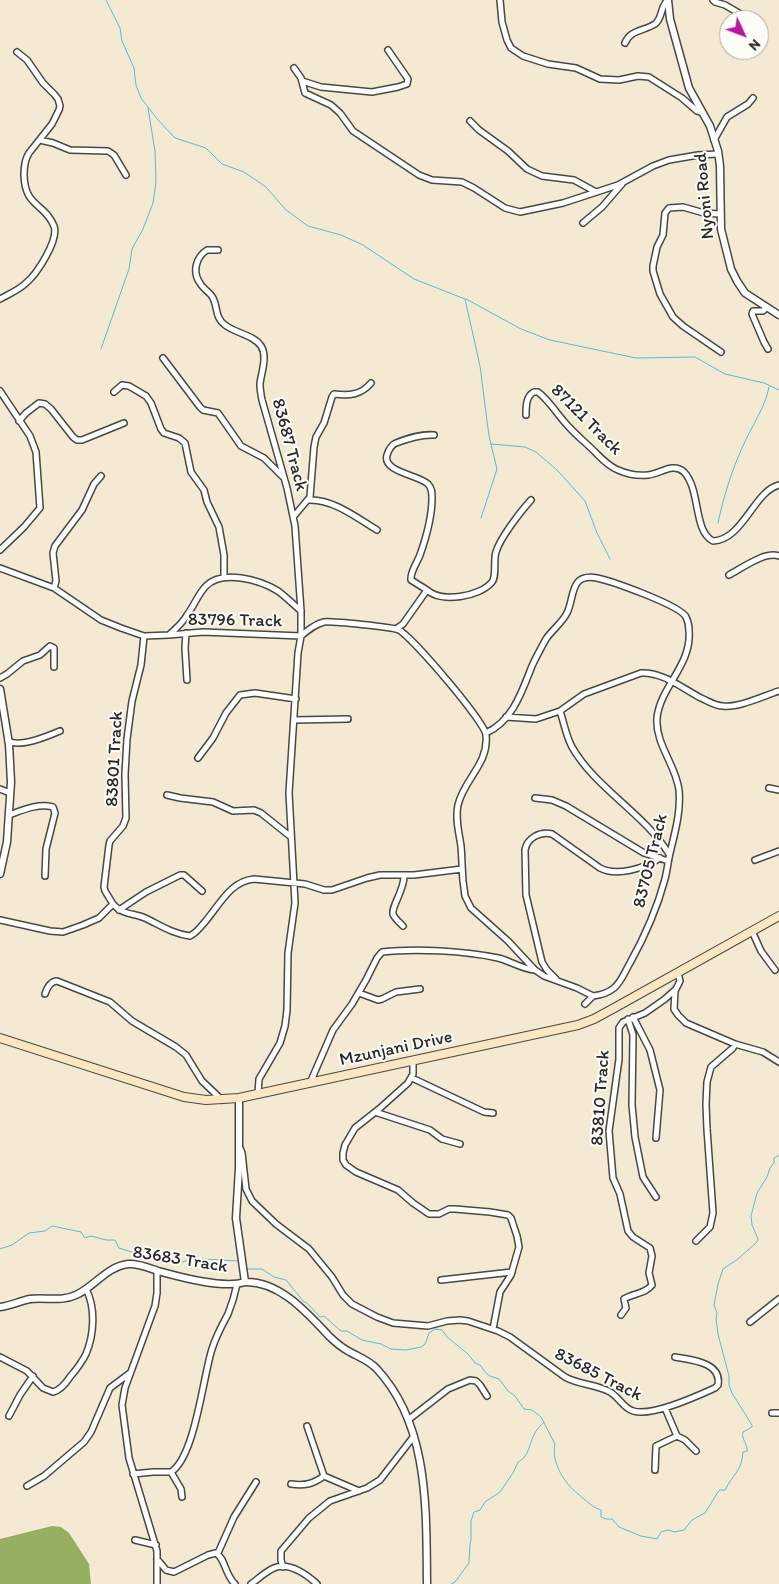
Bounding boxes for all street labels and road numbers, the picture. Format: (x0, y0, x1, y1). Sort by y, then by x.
street label: Nyoni Road (690, 152, 720, 240)
street label: 87121 Track (546, 380, 626, 460)
street label: 83687 Track (266, 396, 312, 494)
street label: 83796 Track (188, 609, 282, 633)
street label: 83801 Track (102, 711, 128, 807)
street label: 83705 Track (629, 812, 673, 910)
street label: Mzunjani Drive (338, 1027, 454, 1071)
street label: 83810 Track (587, 1049, 615, 1147)
street label: 83683 Track (131, 1242, 229, 1278)
street label: 83685 Track (551, 1344, 645, 1406)

